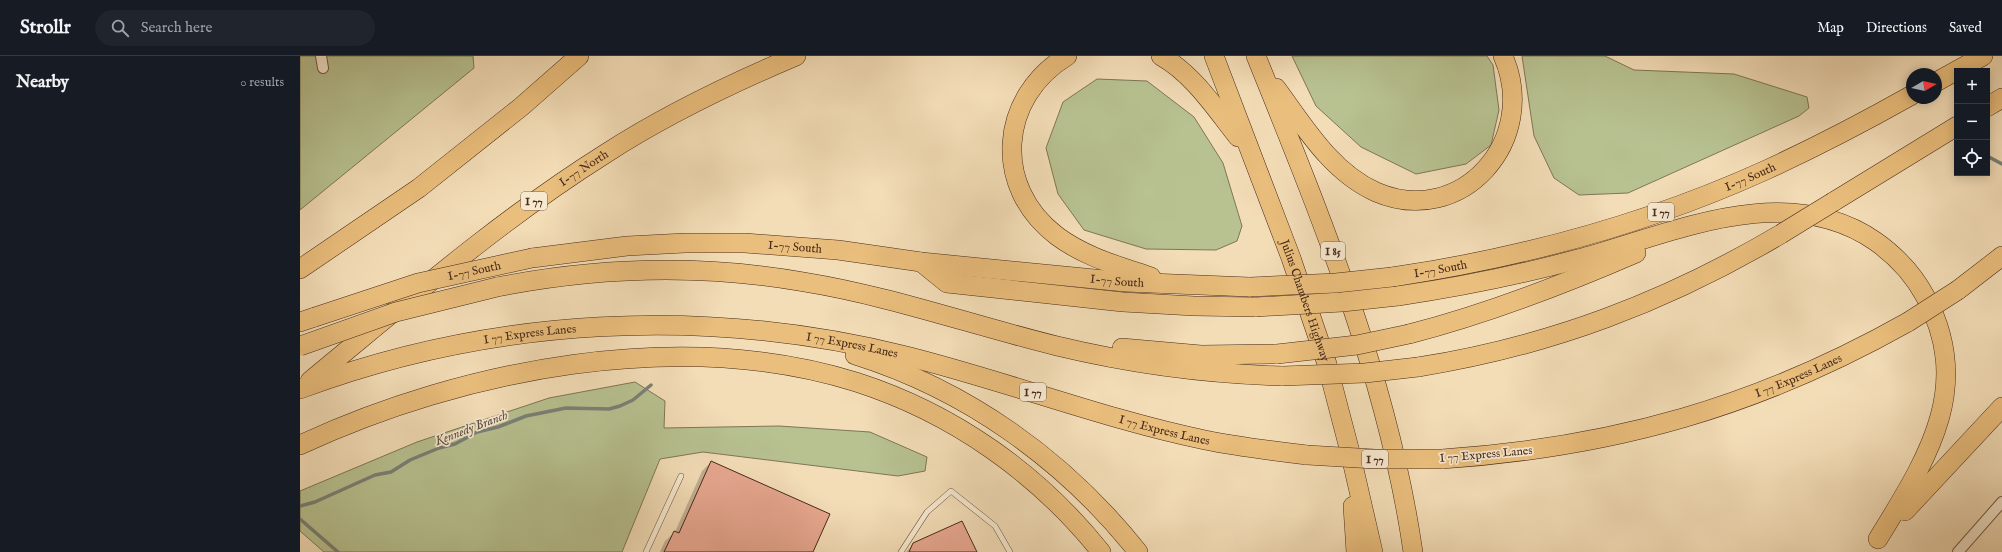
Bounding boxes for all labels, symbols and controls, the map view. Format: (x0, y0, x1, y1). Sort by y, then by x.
search box (95, 10, 375, 46)
text: Strollr (20, 16, 71, 40)
icon: search (109, 17, 131, 39)
text: Search here (141, 18, 212, 37)
text: Map (1817, 19, 1844, 37)
text: Directions (1866, 19, 1927, 37)
text: Saved (1949, 19, 1982, 37)
north arrow (1906, 68, 1942, 104)
map controls (1954, 68, 1990, 176)
button: + (1954, 68, 1990, 104)
text: Nearby (16, 72, 69, 93)
text: 0 results (240, 74, 284, 91)
button: − (1954, 104, 1990, 140)
button: locate (1954, 140, 1990, 176)
street label: I-77 North (556, 146, 612, 190)
street label: I-77 South (1723, 159, 1779, 195)
road number: I 77 (521, 192, 547, 210)
road number: I 77 (1648, 203, 1674, 221)
street label: Julius Chambers Highway (1275, 236, 1333, 364)
street label: I-77 South (768, 238, 823, 257)
road number: I 85 (1321, 242, 1345, 260)
street label: I-77 South (1413, 257, 1469, 282)
street label: I-77 South (446, 258, 503, 284)
street label: I-77 South (1089, 272, 1145, 291)
street label: I 77 Express Lanes (483, 321, 577, 348)
street label: I 77 Express Lanes (805, 329, 899, 362)
street label: I 77 Express Lanes (1753, 351, 1845, 401)
road number: I 77 (1020, 383, 1046, 401)
water label: Kennedy Branch (432, 407, 511, 450)
street label: I 77 Express Lanes (1117, 412, 1211, 449)
street label: I 77 Express Lanes (1439, 443, 1533, 467)
road number: I 77 (1362, 450, 1388, 468)

